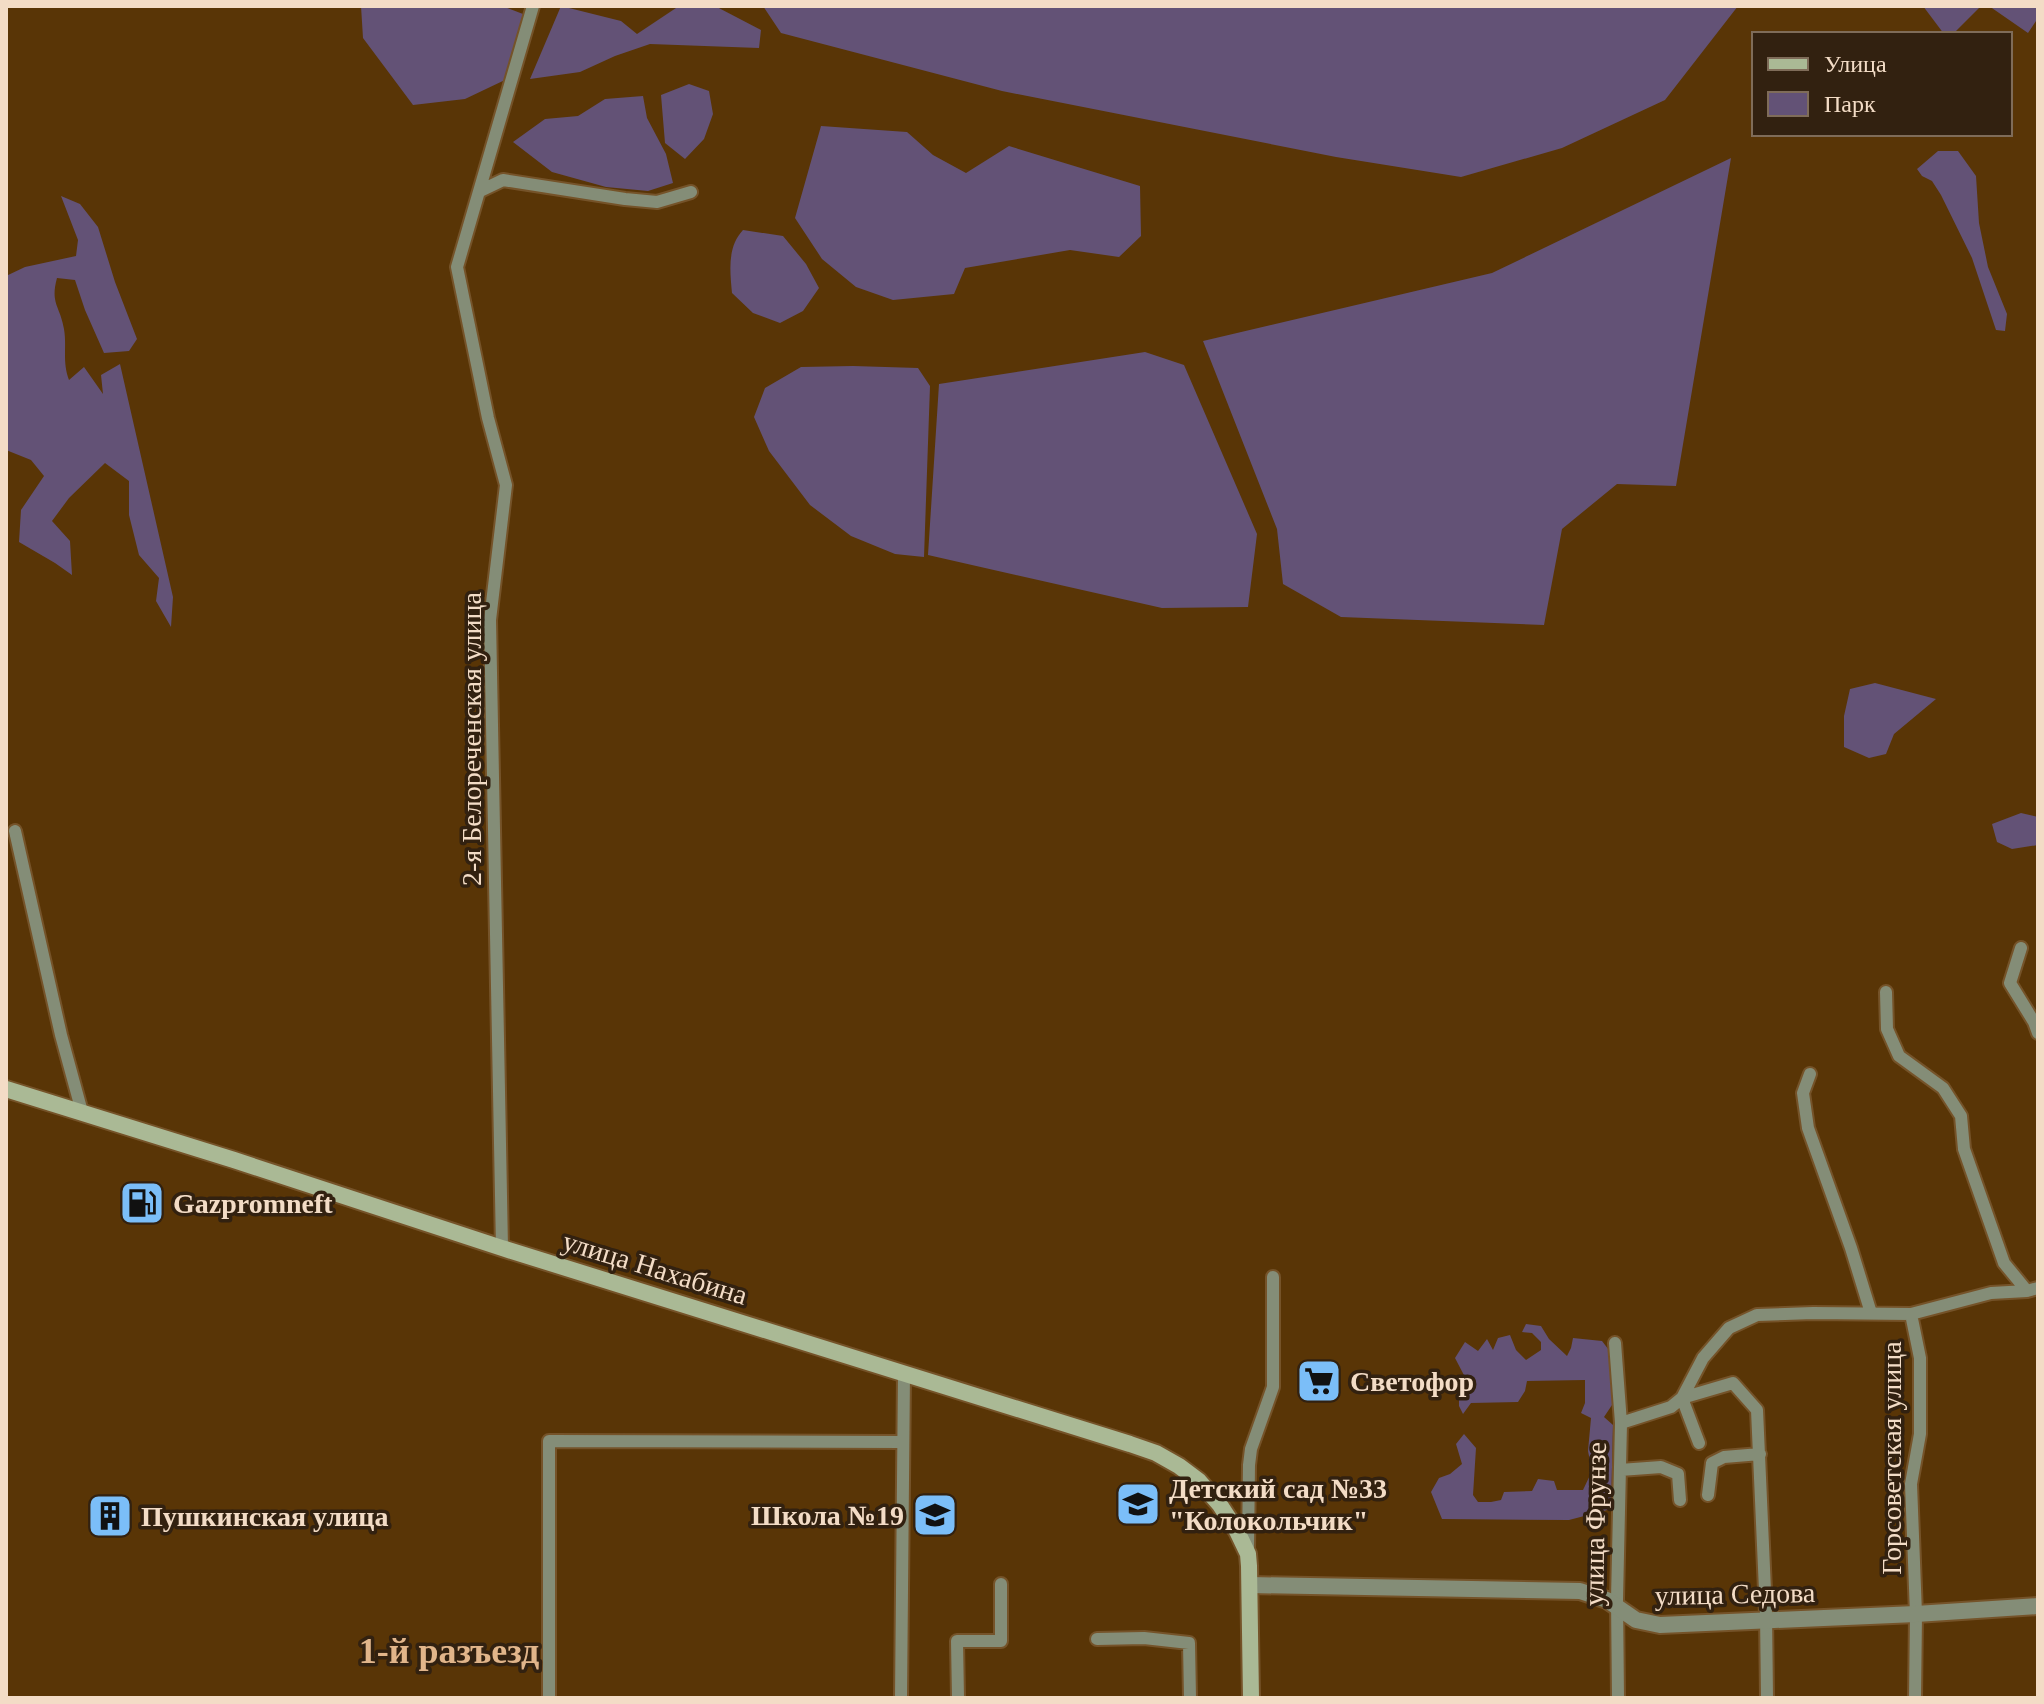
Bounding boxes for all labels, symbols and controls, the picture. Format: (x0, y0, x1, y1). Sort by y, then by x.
legend (1752, 32, 2012, 136)
text: Улица (1824, 51, 1887, 77)
text: Парк (1824, 91, 1876, 117)
street label: 2-я Белореченская улица (456, 591, 487, 886)
fuel station icon: Gazpromneft (118, 1179, 166, 1227)
place label: Gazpromneft (173, 1188, 333, 1219)
street label: улица Нахабина (559, 1225, 752, 1311)
street label: Горсоветская улица (1876, 1341, 1907, 1575)
supermarket icon: Светофор (1295, 1357, 1343, 1405)
place label: Светофор (1350, 1366, 1474, 1397)
street label: улица Фрунзе (1578, 1442, 1612, 1606)
place label: Детский сад №33 "Колокольчик" (1169, 1473, 1387, 1536)
school or university icon: Детский сад №33 "Колокольчик" (1114, 1480, 1162, 1528)
school or university icon: Школа №19 (911, 1491, 959, 1539)
building icon: Пушкинская улица (86, 1492, 134, 1540)
place label: Школа №19 (751, 1500, 904, 1531)
place label: Пушкинская улица (141, 1501, 388, 1532)
street label: улица Седова (1654, 1577, 1816, 1611)
district label: 1-й разъезд (359, 1631, 539, 1671)

